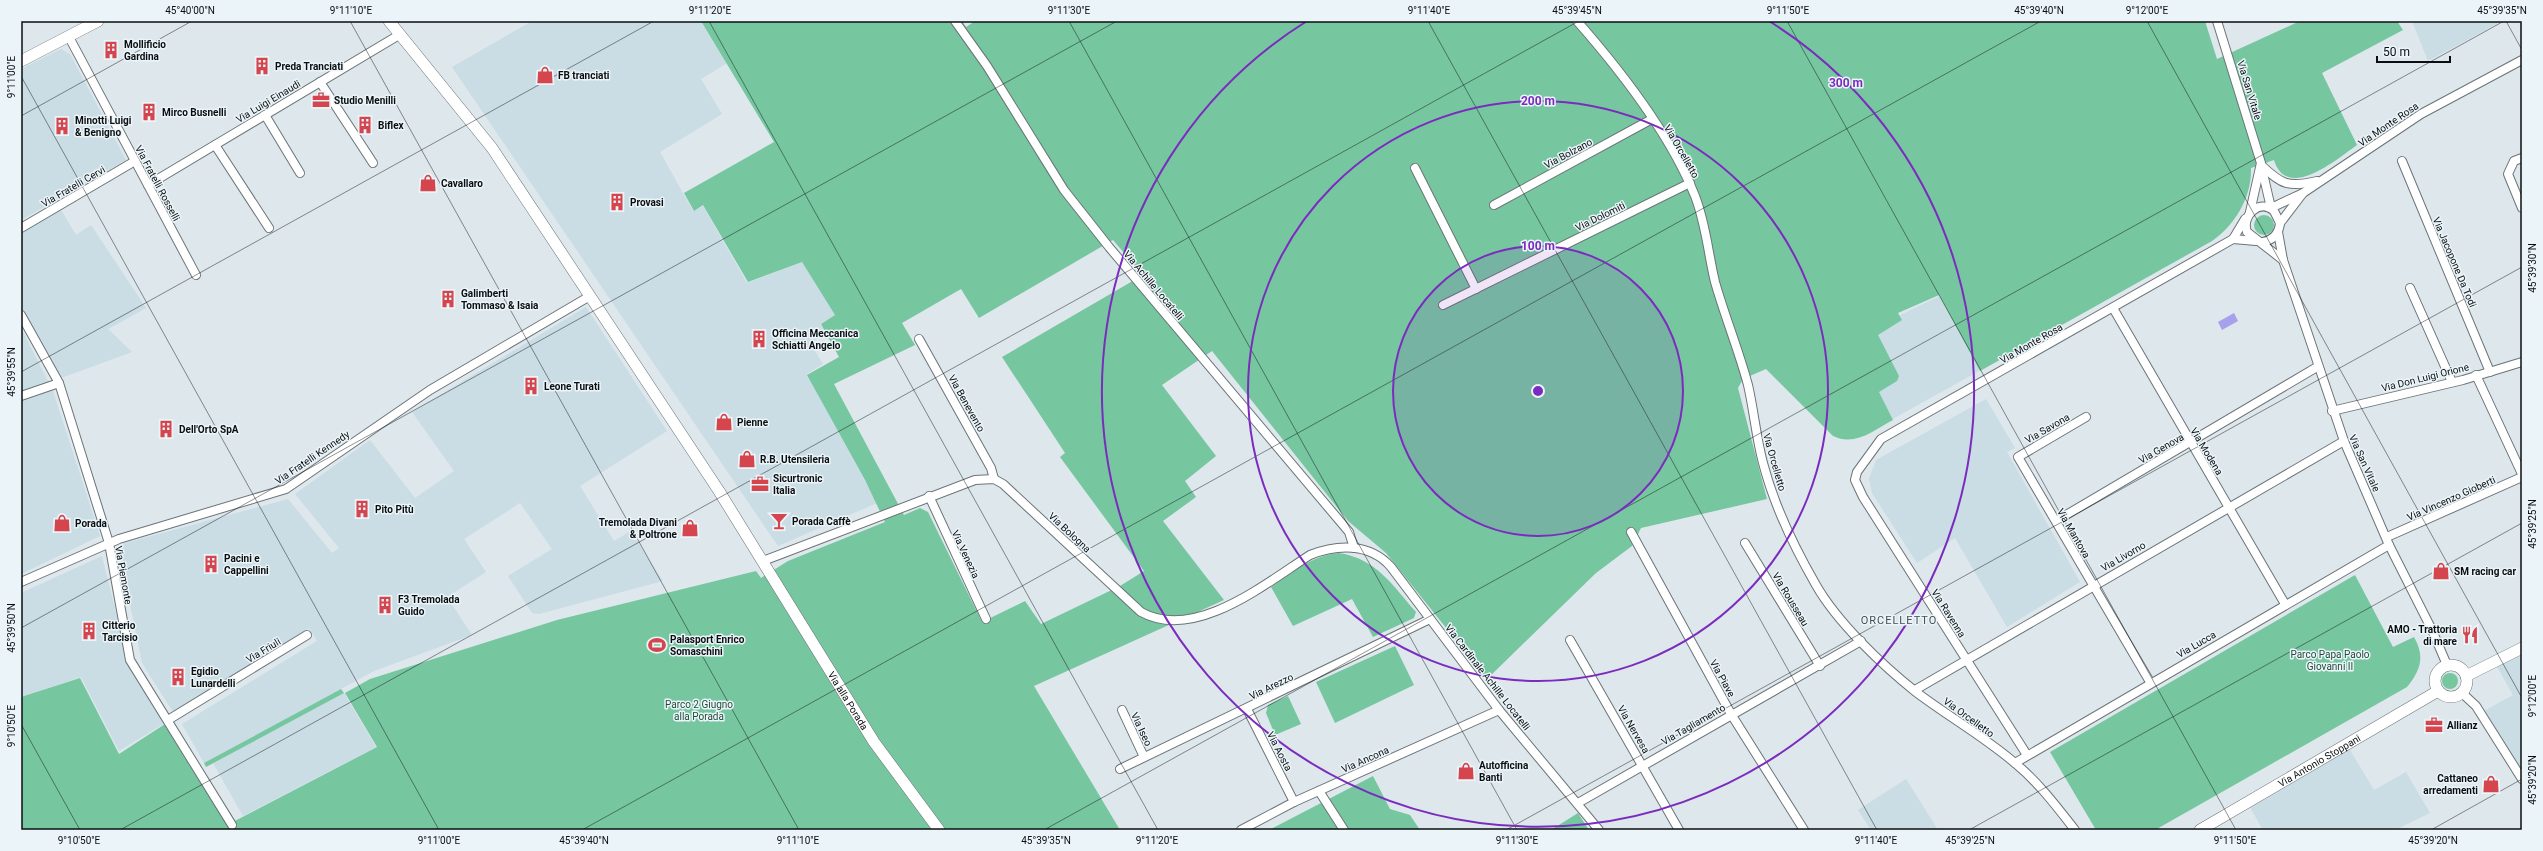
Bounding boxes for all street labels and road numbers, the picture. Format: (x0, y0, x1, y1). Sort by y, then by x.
street label: Via San Vitale (2235, 59, 2264, 121)
street label: Via Luigi Einaudi (234, 78, 302, 125)
street label: Via Monte Rosa (2356, 100, 2420, 149)
street label: Via Orcelletto (1662, 123, 1701, 180)
street label: Via Bolzano (1542, 136, 1594, 171)
street label: Via Fratelli Rosselli (133, 144, 182, 223)
street label: Via Fratelli Cervi (39, 164, 107, 209)
street label: Via Dolomiti (1574, 200, 1627, 233)
street label: Via Jacopone Da Todi (2431, 215, 2479, 309)
street label: Via Achille Locatelli (1122, 249, 1186, 322)
street label: Via Monte Rosa (1998, 321, 2064, 366)
street label: Via Don Luigi Orione (2380, 361, 2470, 394)
street label: Via Benevento (946, 373, 987, 434)
street label: Via Savona (2023, 411, 2071, 446)
street label: Via Modena (2188, 426, 2225, 477)
street label: Via Fratelli Kennedy (273, 428, 352, 486)
street label: Via Genova (2137, 431, 2186, 466)
street label: Via Orcelletto (1761, 432, 1788, 493)
street label: Via San Vitale (2347, 433, 2382, 493)
street label: Via Vincenzo Gioberti (2405, 474, 2497, 523)
street label: Via Mantova (2055, 506, 2092, 560)
street label: Via Bologna (1046, 510, 1093, 555)
street label: Via Venezia (950, 528, 981, 580)
street label: Via Livorno (2099, 539, 2148, 574)
street label: Via Piemonte (113, 545, 134, 605)
street label: Via Rousseau (1770, 570, 1811, 628)
street label: Via Ravenna (1929, 587, 1968, 639)
street label: Via Cardinale Achille Locatelli (1443, 622, 1532, 732)
street label: Via Lucca (2175, 629, 2218, 660)
street label: Via Friuli (244, 636, 283, 665)
street label: Via Piave (1708, 658, 1737, 699)
street label: Via alla Porada (826, 669, 870, 732)
street label: Via Arezzo (1248, 671, 1295, 702)
street label: Via Orcelletto (1941, 695, 1996, 740)
street label: Via Tagliamento (1659, 702, 1727, 747)
street label: Via Nervesa (1615, 703, 1652, 755)
street label: Via Iseo (1129, 711, 1154, 748)
street label: Via Aosta (1265, 730, 1294, 773)
street label: Via Antonio Stoppani (2276, 733, 2362, 789)
street label: Via Ancona (1340, 744, 1391, 775)

